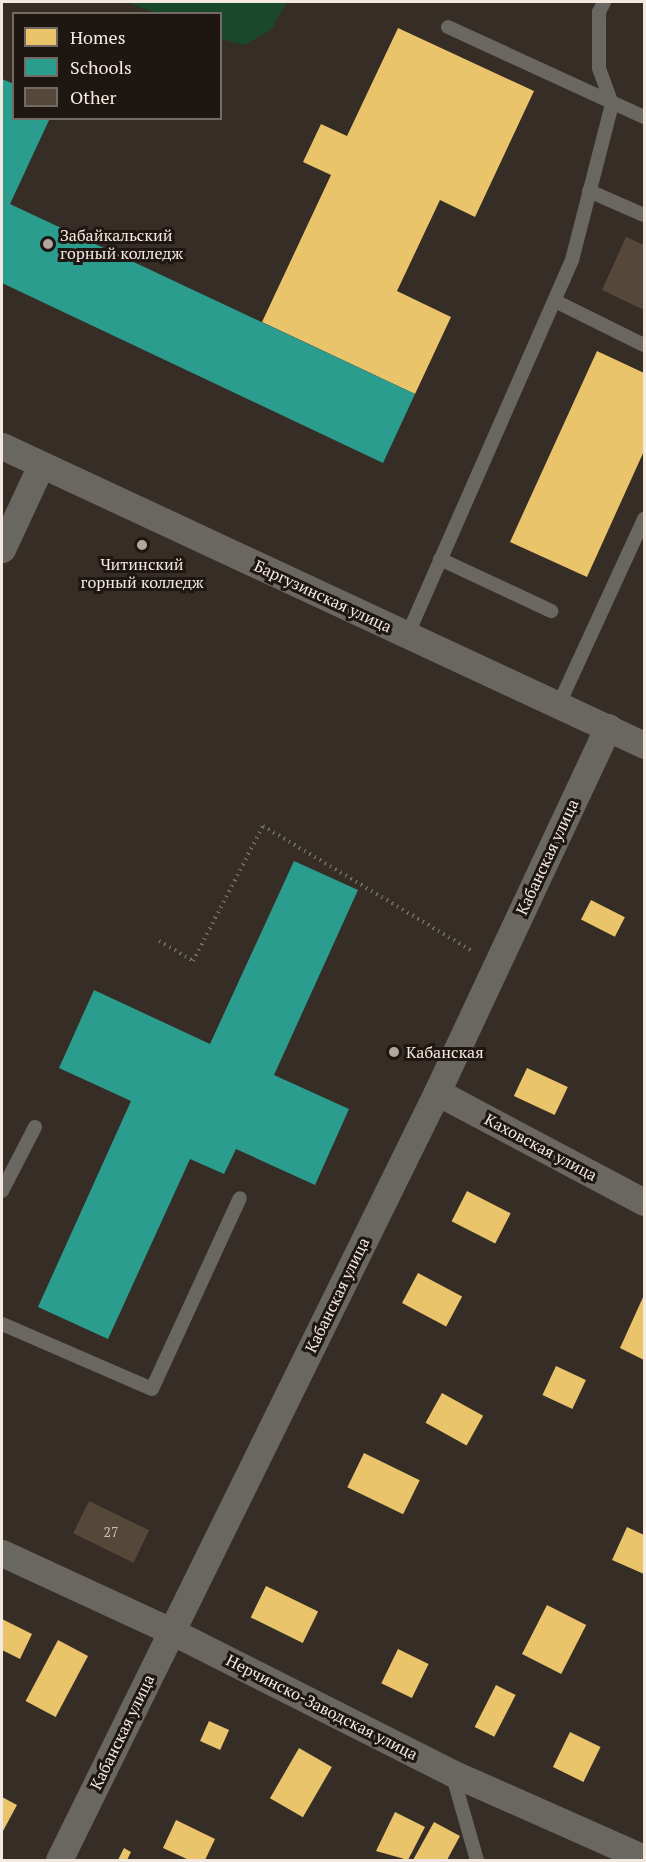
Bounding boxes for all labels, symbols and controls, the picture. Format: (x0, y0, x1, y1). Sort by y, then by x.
legend (12, 12, 222, 120)
text: Homes (70, 25, 125, 49)
text: Schools (70, 55, 132, 79)
text: Other (70, 85, 117, 109)
place label: Забайкальский горный колледж (60, 225, 183, 263)
marker: Забайкальский горный колледж (41, 237, 55, 251)
marker: Читинский горный колледж (135, 538, 149, 552)
place label: Читинский горный колледж (81, 554, 203, 592)
street label: Баргузинская улица (251, 556, 395, 636)
street label: Кабанская улица (512, 796, 582, 918)
place label: Кабанская (406, 1042, 484, 1062)
marker: Кабанская (387, 1045, 401, 1059)
street label: Каховская улица (482, 1109, 600, 1185)
street label: Кабанская улица (301, 1234, 373, 1356)
house number: 27 (104, 1524, 118, 1540)
street label: Нерчинско-Заводская улица (223, 1650, 421, 1764)
street label: Кабанская улица (86, 1671, 158, 1793)

